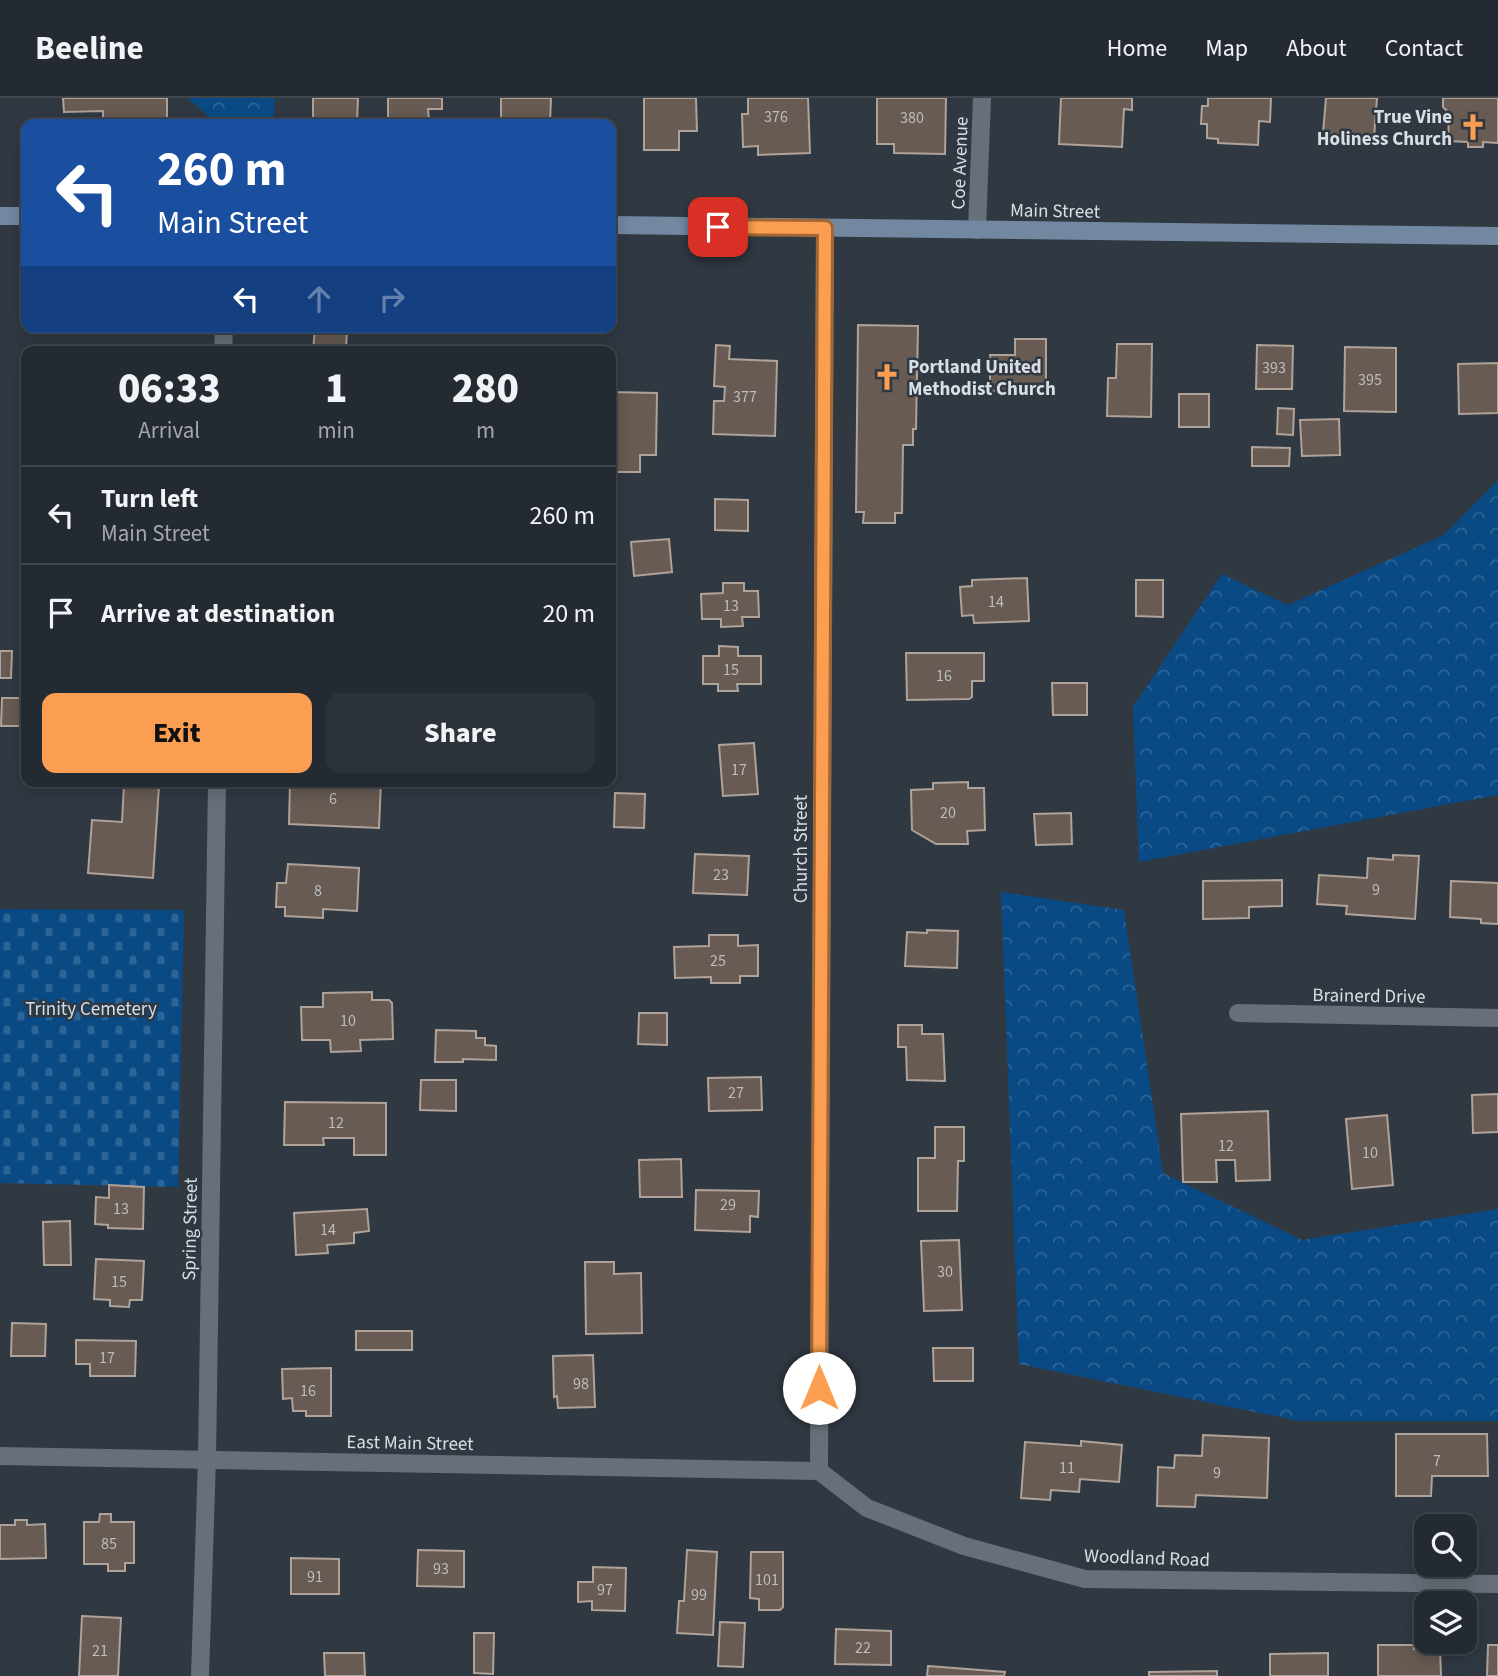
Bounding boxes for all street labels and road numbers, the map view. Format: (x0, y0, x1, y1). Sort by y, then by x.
street label: Coe Avenue (945, 116, 976, 210)
street label: Main Street (1010, 197, 1101, 226)
street label: Church Street (788, 794, 815, 903)
street label: Brainerd Drive (1312, 982, 1426, 1011)
street label: Spring Street (176, 1177, 205, 1281)
street label: East Main Street (346, 1429, 474, 1458)
street label: Woodland Road (1084, 1543, 1210, 1574)

